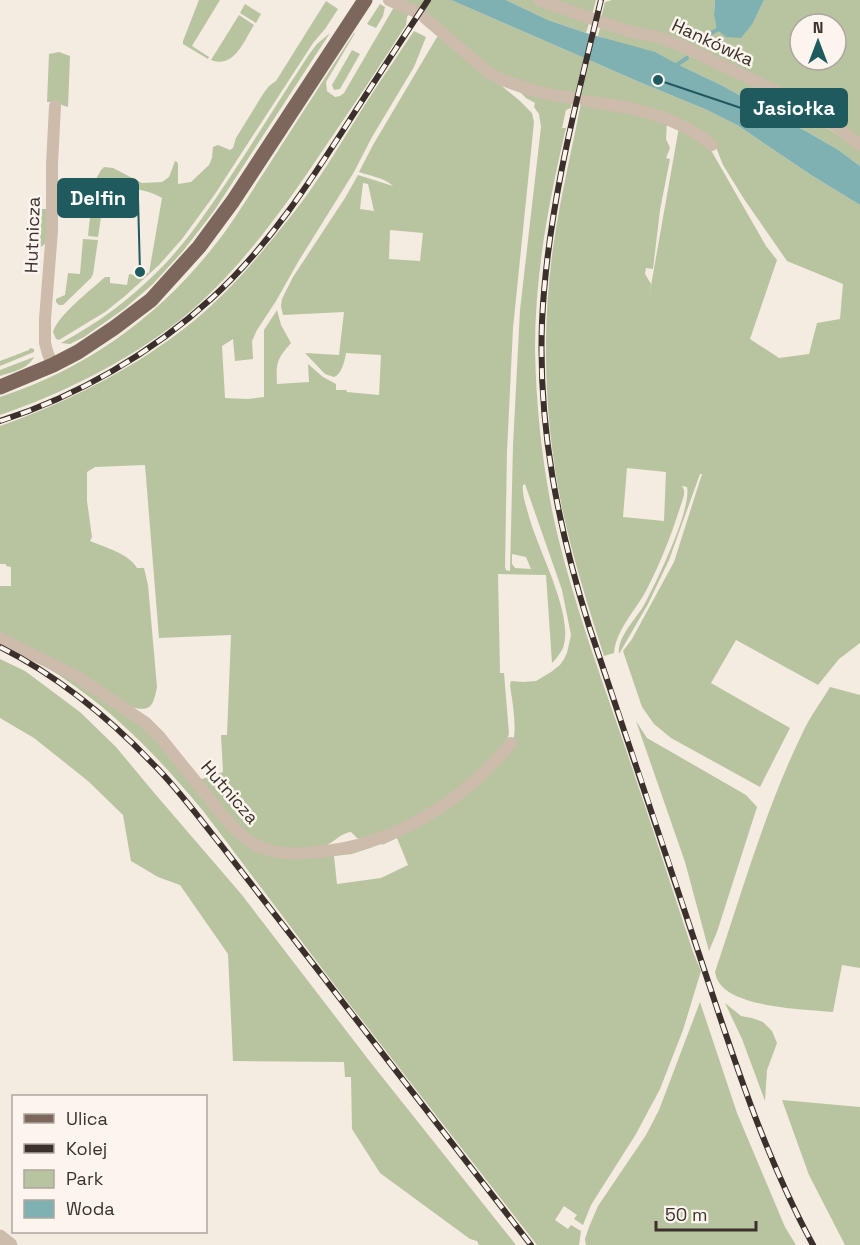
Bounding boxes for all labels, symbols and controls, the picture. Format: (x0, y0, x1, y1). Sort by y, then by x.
north arrow (788, 12, 848, 72)
street label: Hankówka (668, 13, 758, 71)
text: N (813, 17, 823, 38)
callout: Jasiołka (741, 89, 847, 127)
text: Jasiołka (753, 95, 835, 121)
callout: Delfin (58, 179, 138, 217)
text: Delfin (70, 185, 126, 211)
street label: Hutnicza (19, 196, 45, 274)
street label: Hutnicza (196, 756, 264, 828)
legend (12, 1095, 207, 1233)
text: Ulica (66, 1107, 108, 1130)
text: Kolej (66, 1137, 107, 1160)
text: Park (66, 1167, 104, 1190)
scale bar (656, 1194, 756, 1232)
text: Woda (66, 1197, 115, 1220)
text: 50 m (665, 1203, 707, 1226)

